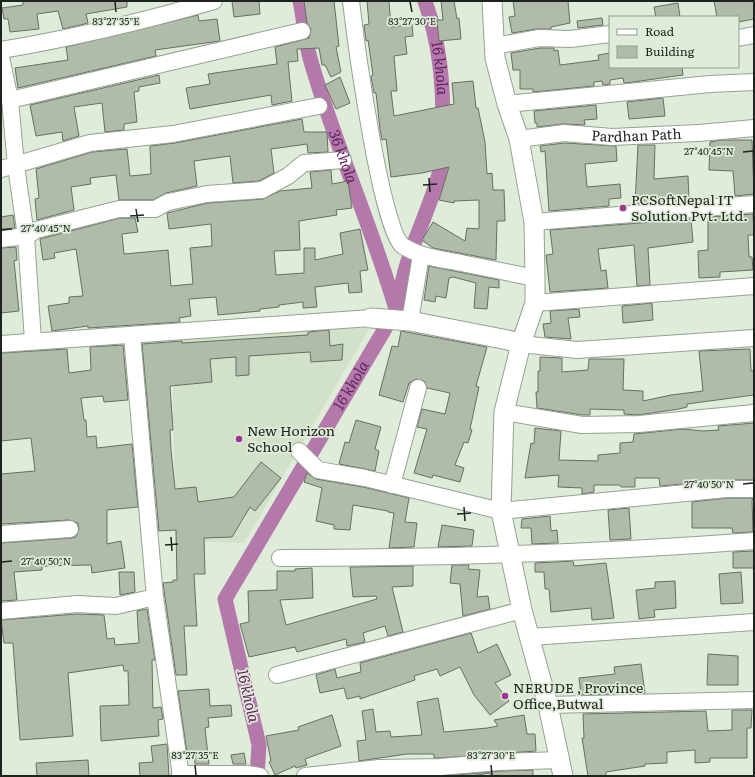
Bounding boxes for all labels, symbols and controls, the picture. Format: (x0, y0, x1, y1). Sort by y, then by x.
text: 83°27'35"E (92, 13, 140, 28)
text: 83°27'30"E (388, 13, 436, 28)
legend (609, 16, 739, 68)
text: Road (645, 22, 675, 40)
water label: 16 khola (426, 39, 455, 96)
text: Building (645, 42, 695, 60)
street label: Pardhan Path (591, 123, 682, 146)
water label: 36 khola (324, 126, 365, 187)
text: 27°40'45"N (684, 143, 734, 158)
place label: PCSoftNepal IT Solution Pvt. Ltd. (631, 189, 748, 225)
marker: PCSoftNepal IT Solution Pvt. Ltd. (618, 203, 628, 213)
text: 27°40'45"N (21, 220, 71, 235)
water label: 16 khola (326, 355, 374, 414)
place label: New Horizon School (247, 420, 335, 456)
marker: New Horizon School (234, 434, 244, 444)
text: 27°40'50"N (684, 476, 734, 491)
text: 27°40'50"N (21, 553, 71, 568)
water label: 16 khola (232, 667, 267, 725)
place label: NERUDE , Province Office,Butwal (513, 677, 643, 713)
marker: NERUDE , Province Office,Butwal (500, 691, 510, 701)
text: 83°27'35"E (171, 747, 219, 762)
text: 83°27'30"E (467, 747, 515, 762)

